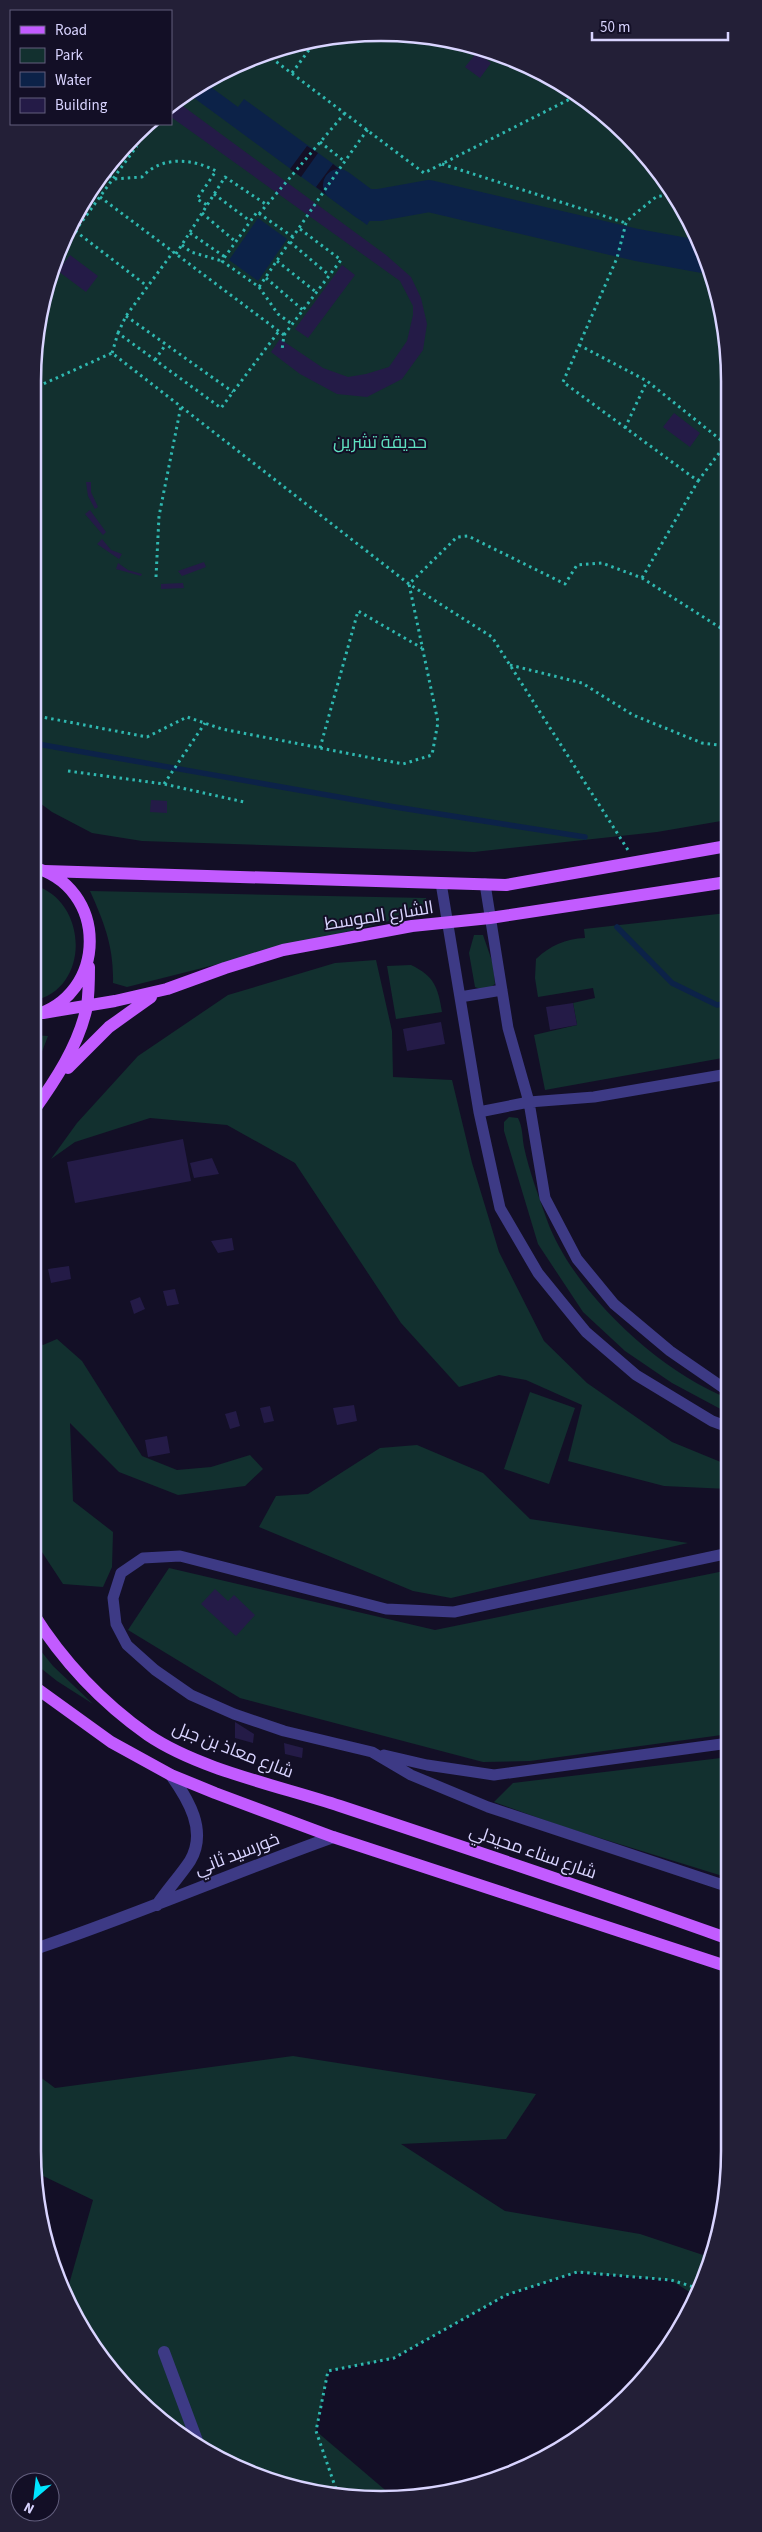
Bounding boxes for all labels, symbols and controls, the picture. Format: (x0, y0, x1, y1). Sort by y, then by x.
legend (10, 10, 172, 125)
scale bar (592, 10, 728, 42)
text: 50 m (600, 17, 630, 38)
text: Road (55, 20, 87, 41)
text: Park (55, 45, 84, 66)
text: Water (55, 70, 92, 91)
text: Building (55, 95, 108, 116)
park label: حديقة تشرين (333, 430, 427, 455)
street label: الشارع الموسط (323, 895, 435, 937)
street label: شارع معاذ بن جبل (169, 1715, 297, 1785)
street label: شارع سناء محيدلي (466, 1819, 600, 1886)
street label: خورسيد ثاني (191, 1826, 284, 1883)
north arrow (10, 2472, 60, 2522)
text: N (21, 2497, 38, 2519)

